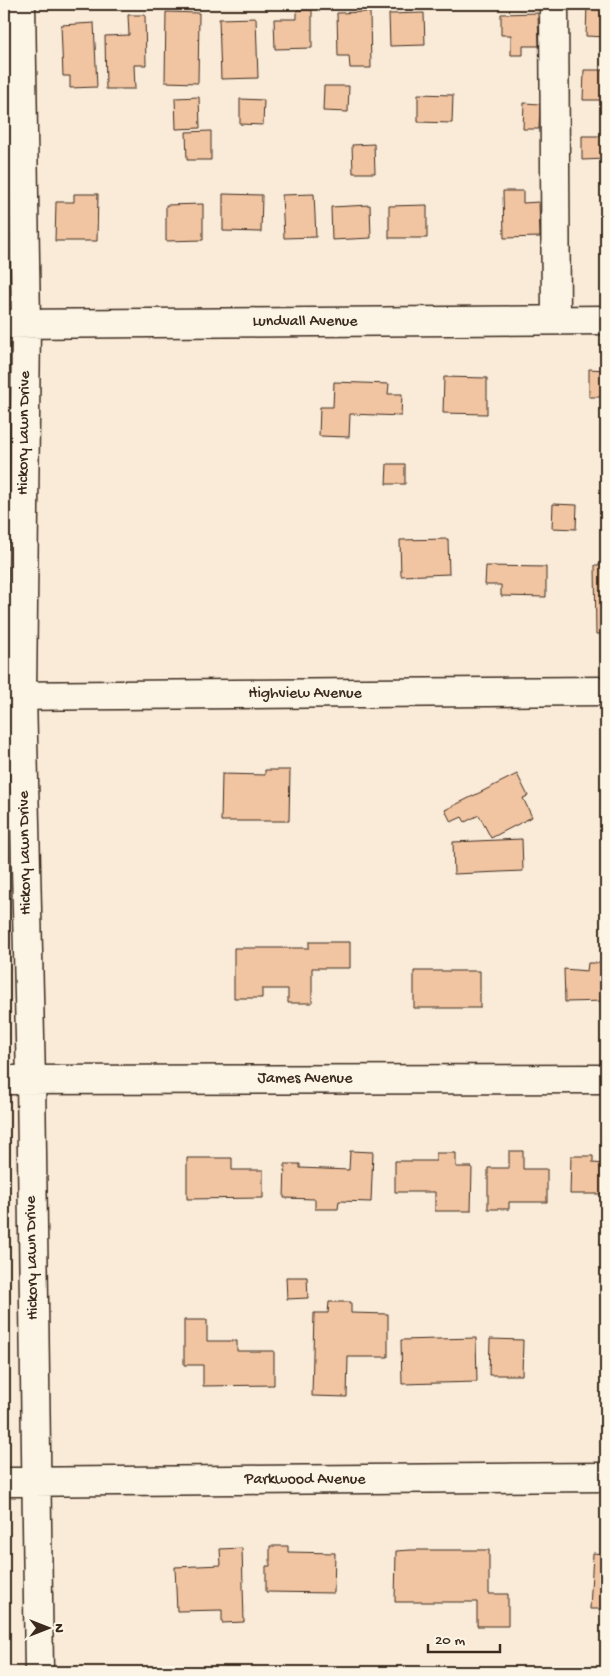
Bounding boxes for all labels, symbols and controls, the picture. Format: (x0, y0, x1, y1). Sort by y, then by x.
street label: Lundvall Avenue (252, 313, 358, 332)
street label: Hickory Lawn Drive (14, 370, 36, 495)
street label: Highview Avenue (248, 685, 362, 704)
street label: Hickory Lawn Drive (15, 790, 37, 915)
street label: James Avenue (258, 1070, 353, 1089)
street label: Hickory Lawn Drive (22, 1195, 44, 1320)
street label: Parkwood Avenue (244, 1471, 366, 1490)
north arrow (22, 1604, 72, 1654)
scale bar (428, 1621, 500, 1653)
text: N (50, 1623, 67, 1633)
text: 20 m (435, 1632, 465, 1650)

